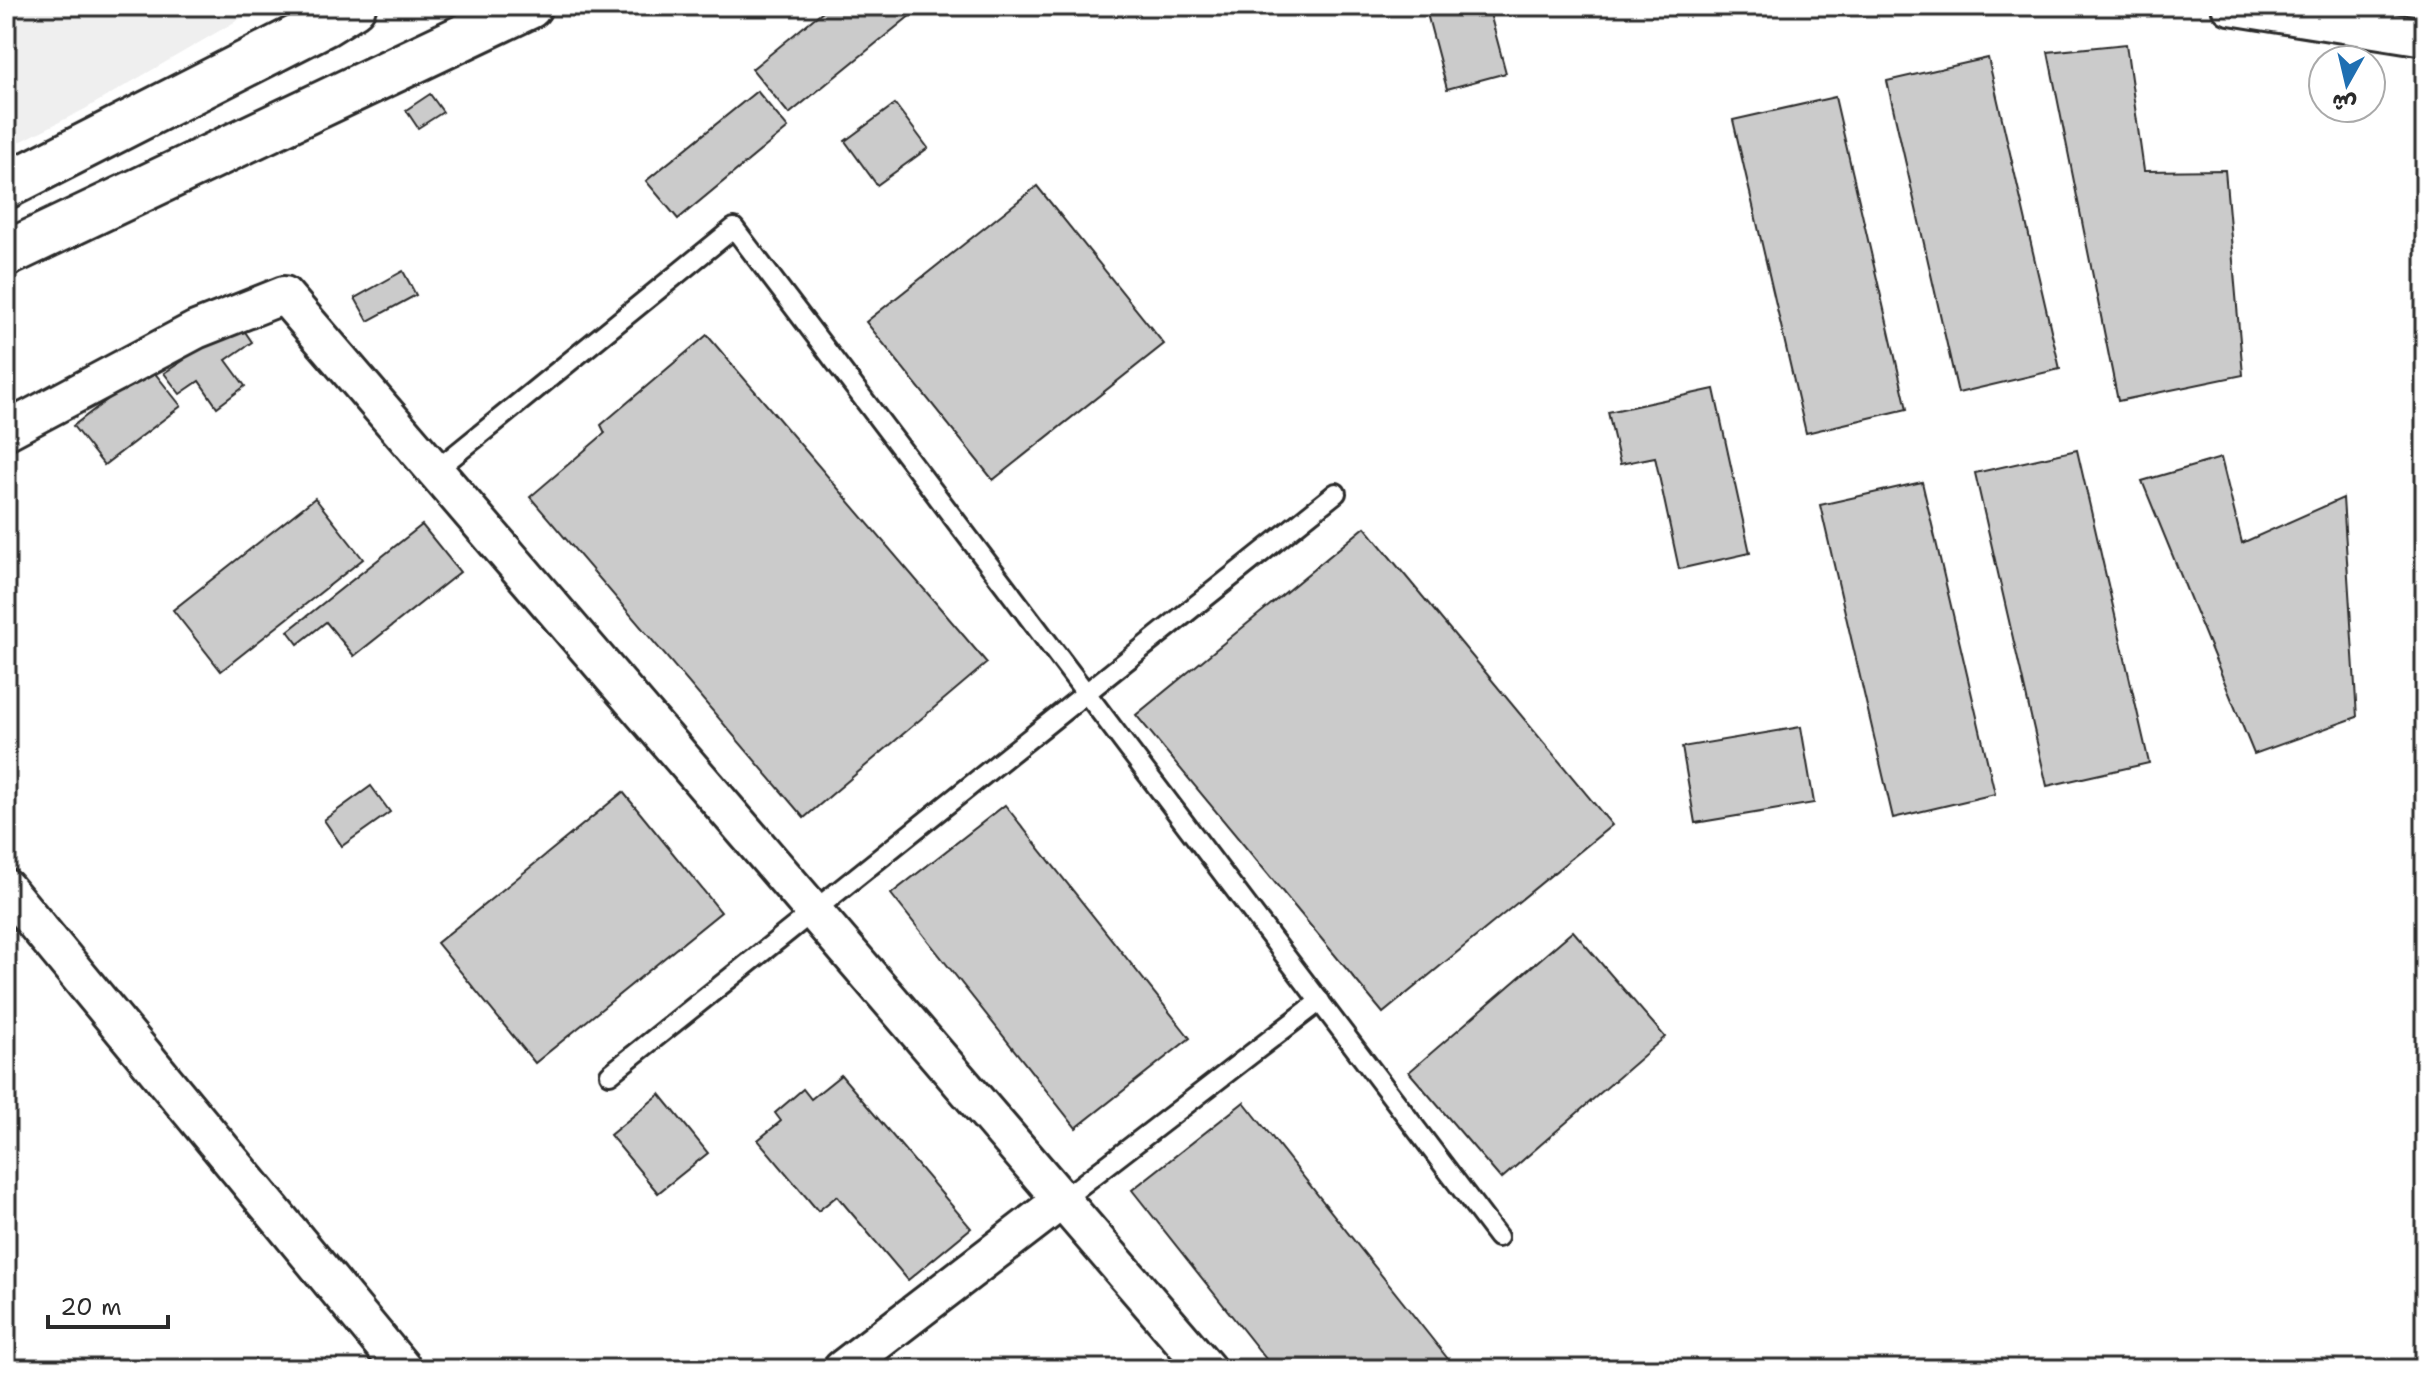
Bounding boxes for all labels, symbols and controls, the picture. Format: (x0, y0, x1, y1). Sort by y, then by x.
north arrow (2307, 44, 2387, 124)
text: ش (2330, 87, 2358, 119)
scale bar (48, 1279, 168, 1329)
text: 20 m (60, 1291, 122, 1323)

